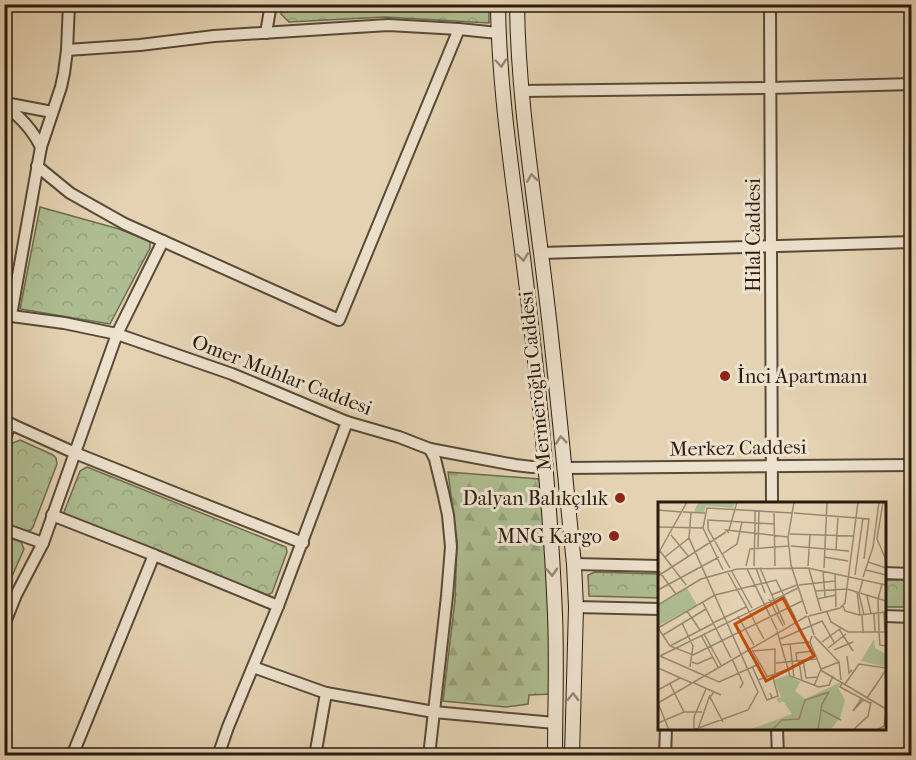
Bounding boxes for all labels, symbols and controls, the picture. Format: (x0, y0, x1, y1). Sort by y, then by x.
one-way arrow (494, 58, 507, 67)
one-way arrow (526, 174, 538, 183)
street label: Hilal Caddesi (742, 178, 765, 292)
one-way arrow (516, 252, 528, 261)
street label: Mermeroğlu Caddesi (514, 290, 556, 472)
street label: Omer Muhlar Caddesi (189, 330, 375, 420)
place label: İnci Apartmanı (737, 364, 868, 388)
marker: İnci Apartmanı (718, 369, 732, 383)
one-way arrow (555, 435, 568, 444)
street label: Merkez Caddesi (669, 435, 807, 461)
place label: Dalyan Balıkçılık (463, 487, 609, 510)
marker: Dalyan Balıkçılık (613, 491, 627, 505)
inset map (658, 502, 886, 730)
place label: MNG Kargo (497, 525, 602, 548)
marker: MNG Kargo (607, 529, 621, 543)
one-way arrow (546, 567, 559, 576)
one-way arrow (567, 693, 580, 702)

